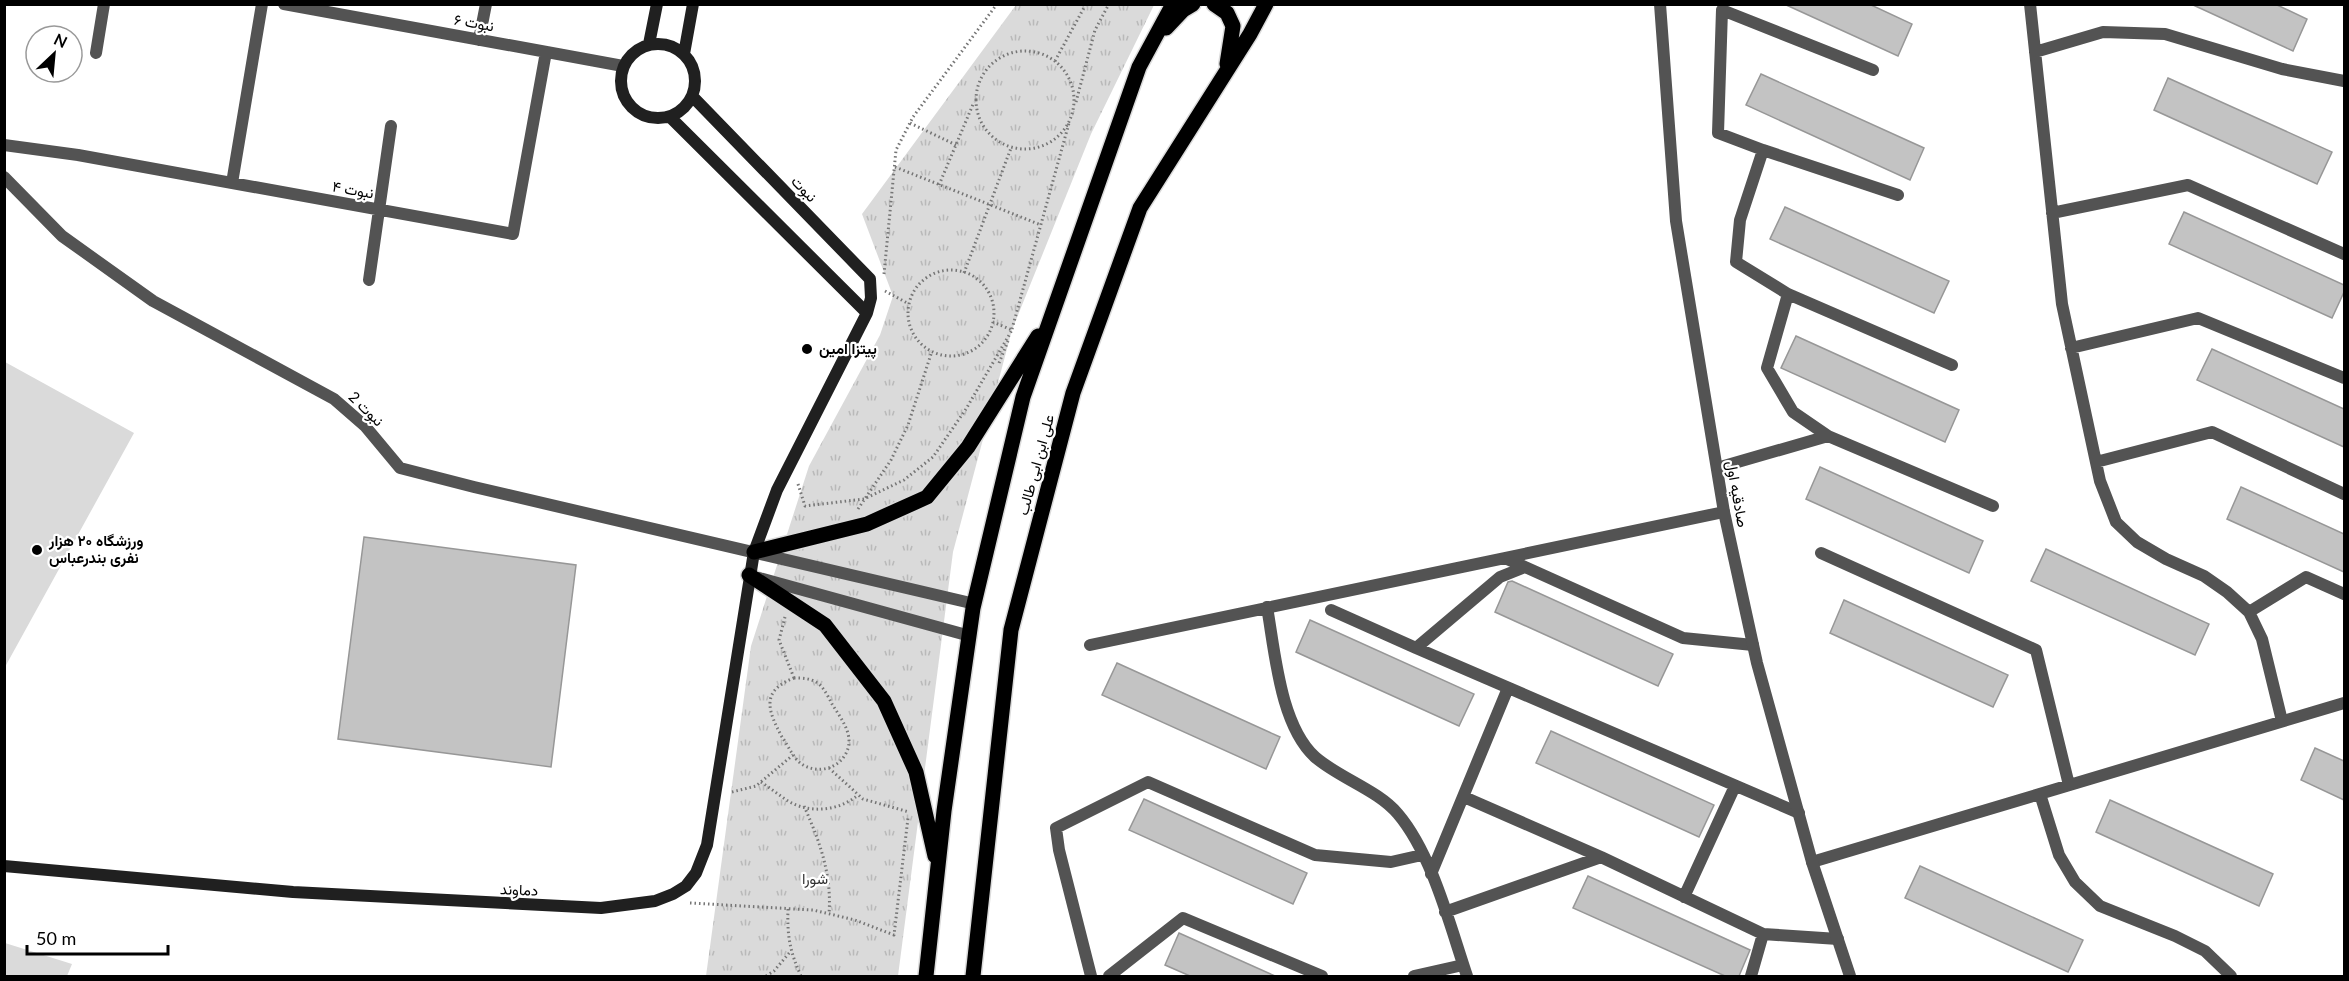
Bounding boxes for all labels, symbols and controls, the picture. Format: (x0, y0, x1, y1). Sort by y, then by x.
street label: نبوت ۶ (453, 10, 496, 35)
north arrow (24, 24, 84, 84)
text: N (51, 29, 70, 51)
street label: نبوت (787, 172, 821, 206)
street label: نبوت ۴ (331, 177, 375, 202)
place label: پیتزا امین (819, 339, 877, 359)
marker: پیتزا امین (800, 342, 814, 356)
street label: نبوت 2 (345, 387, 388, 430)
street label: علی ابن ابی طالب (1013, 412, 1059, 518)
street label: صادقیه اول (1722, 459, 1753, 529)
place label: ورزشگاه ۲۰ هزار نفری بندرعباس (48, 531, 143, 567)
marker: ورزشگاه ۲۰ هزار نفری بندرعباس (30, 543, 44, 557)
park label: شورا (802, 869, 828, 888)
street label: دماوند (500, 879, 538, 900)
scale bar (27, 918, 168, 956)
text: 50 m (36, 927, 76, 949)

